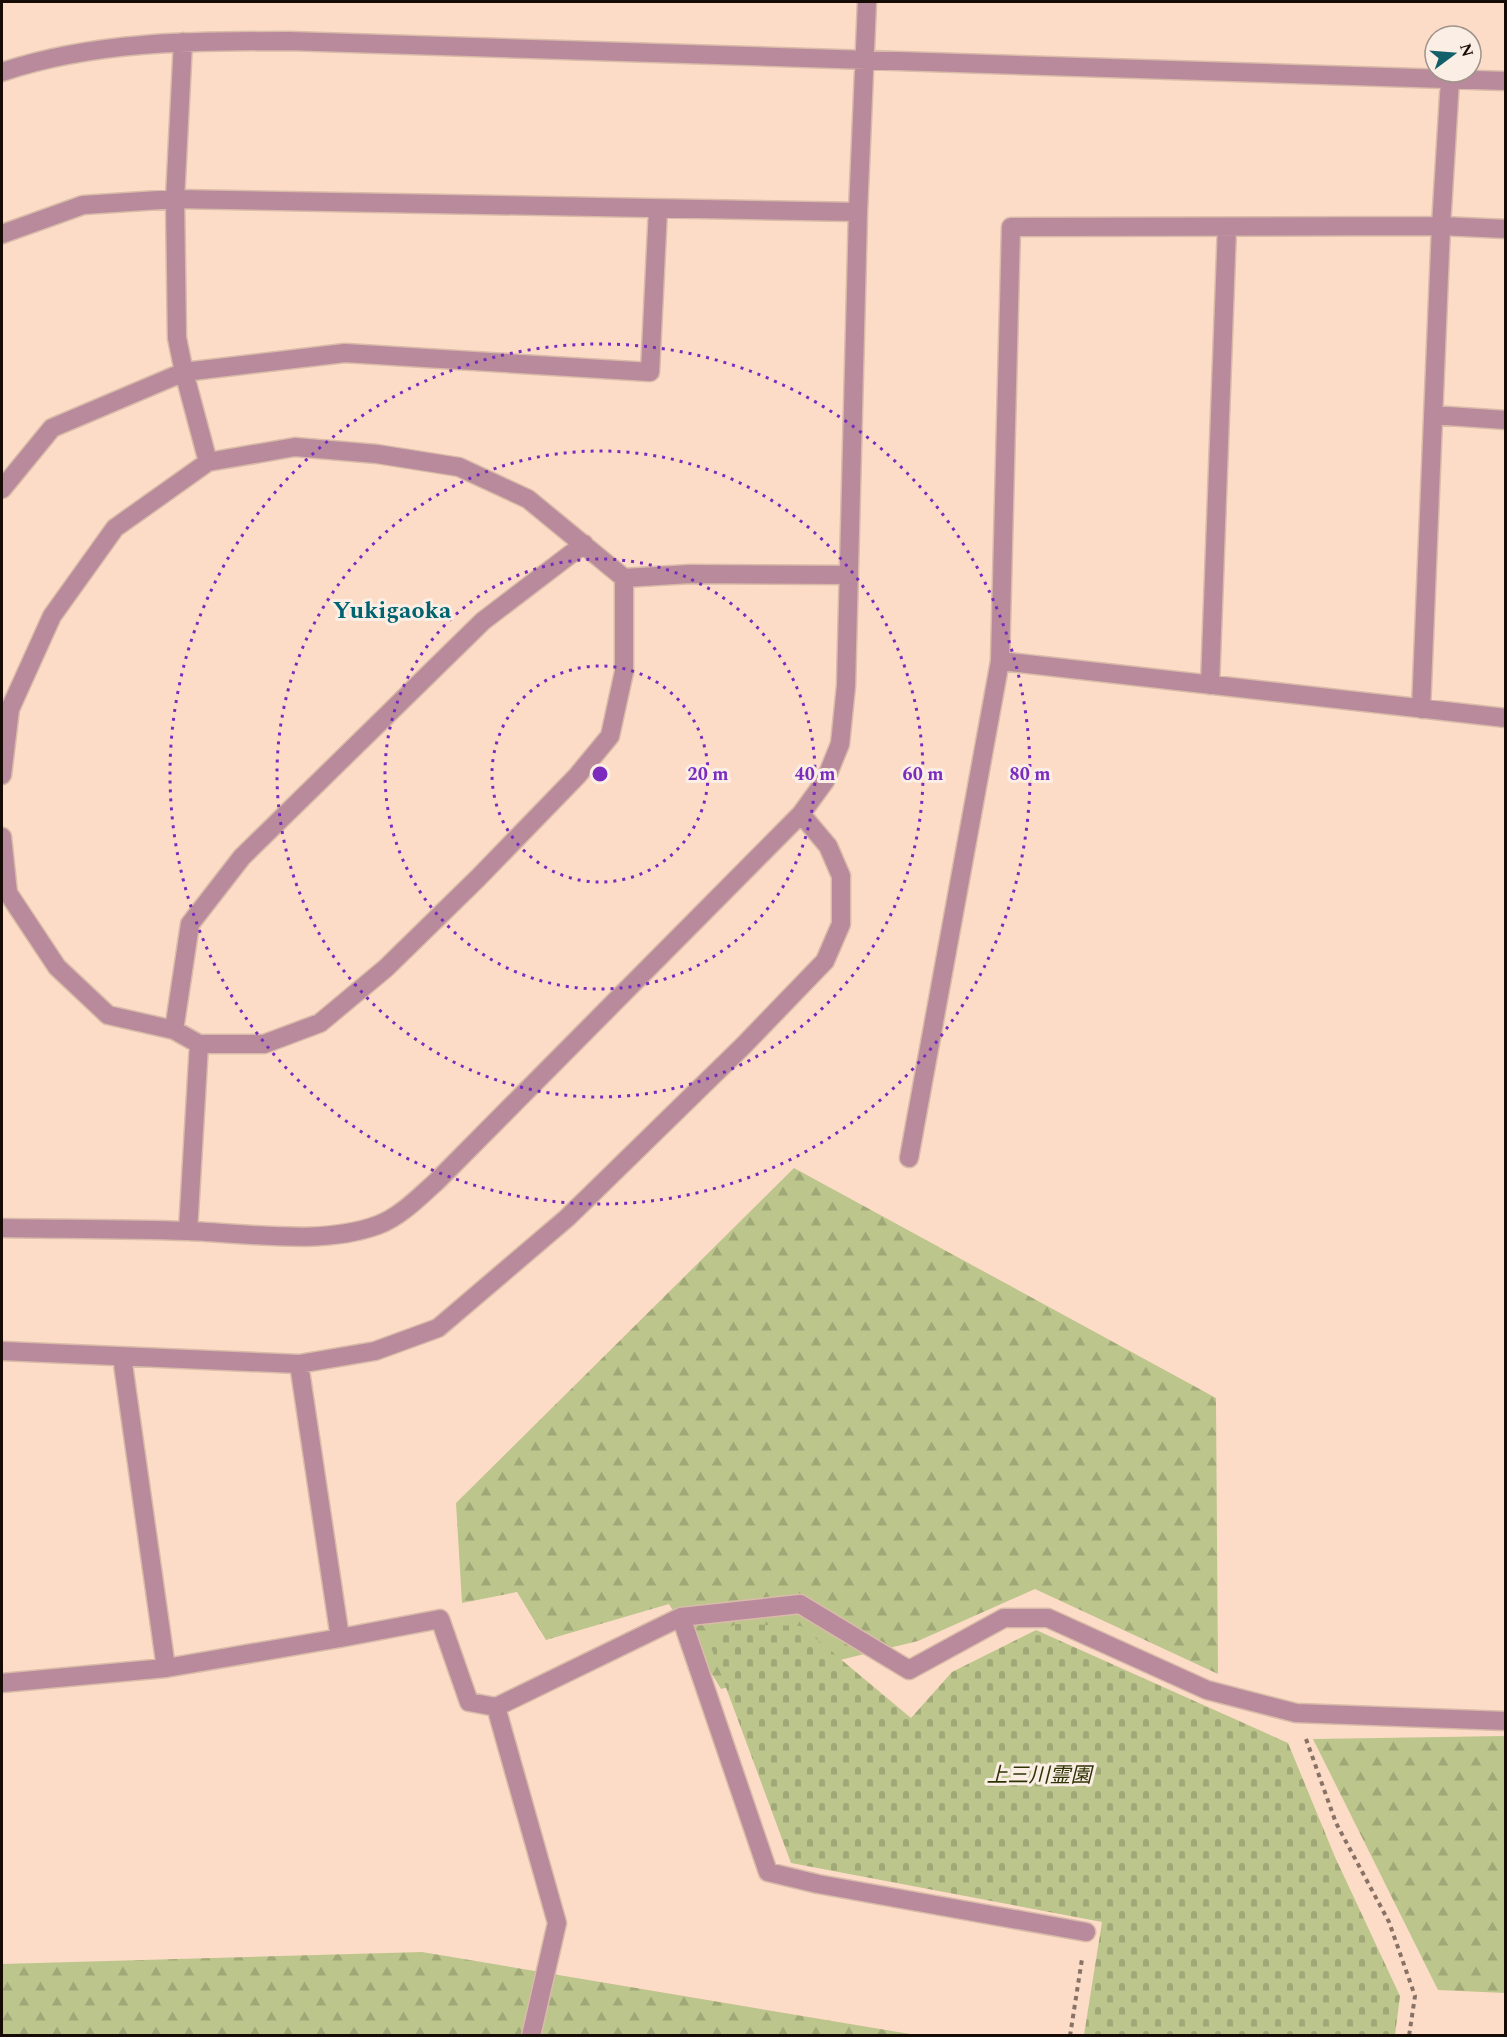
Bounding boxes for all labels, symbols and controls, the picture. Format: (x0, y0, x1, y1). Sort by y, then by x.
north arrow (1423, 24, 1483, 84)
text: N (1453, 41, 1480, 60)
district label: Yukigaoka (333, 593, 452, 629)
text: 20 m (688, 761, 728, 788)
text: 40 m (795, 761, 835, 788)
text: 60 m (903, 761, 943, 788)
text: 80 m (1010, 761, 1050, 788)
centre of rings (590, 764, 610, 784)
park label: 上三川霊園 (987, 1760, 1094, 1792)

